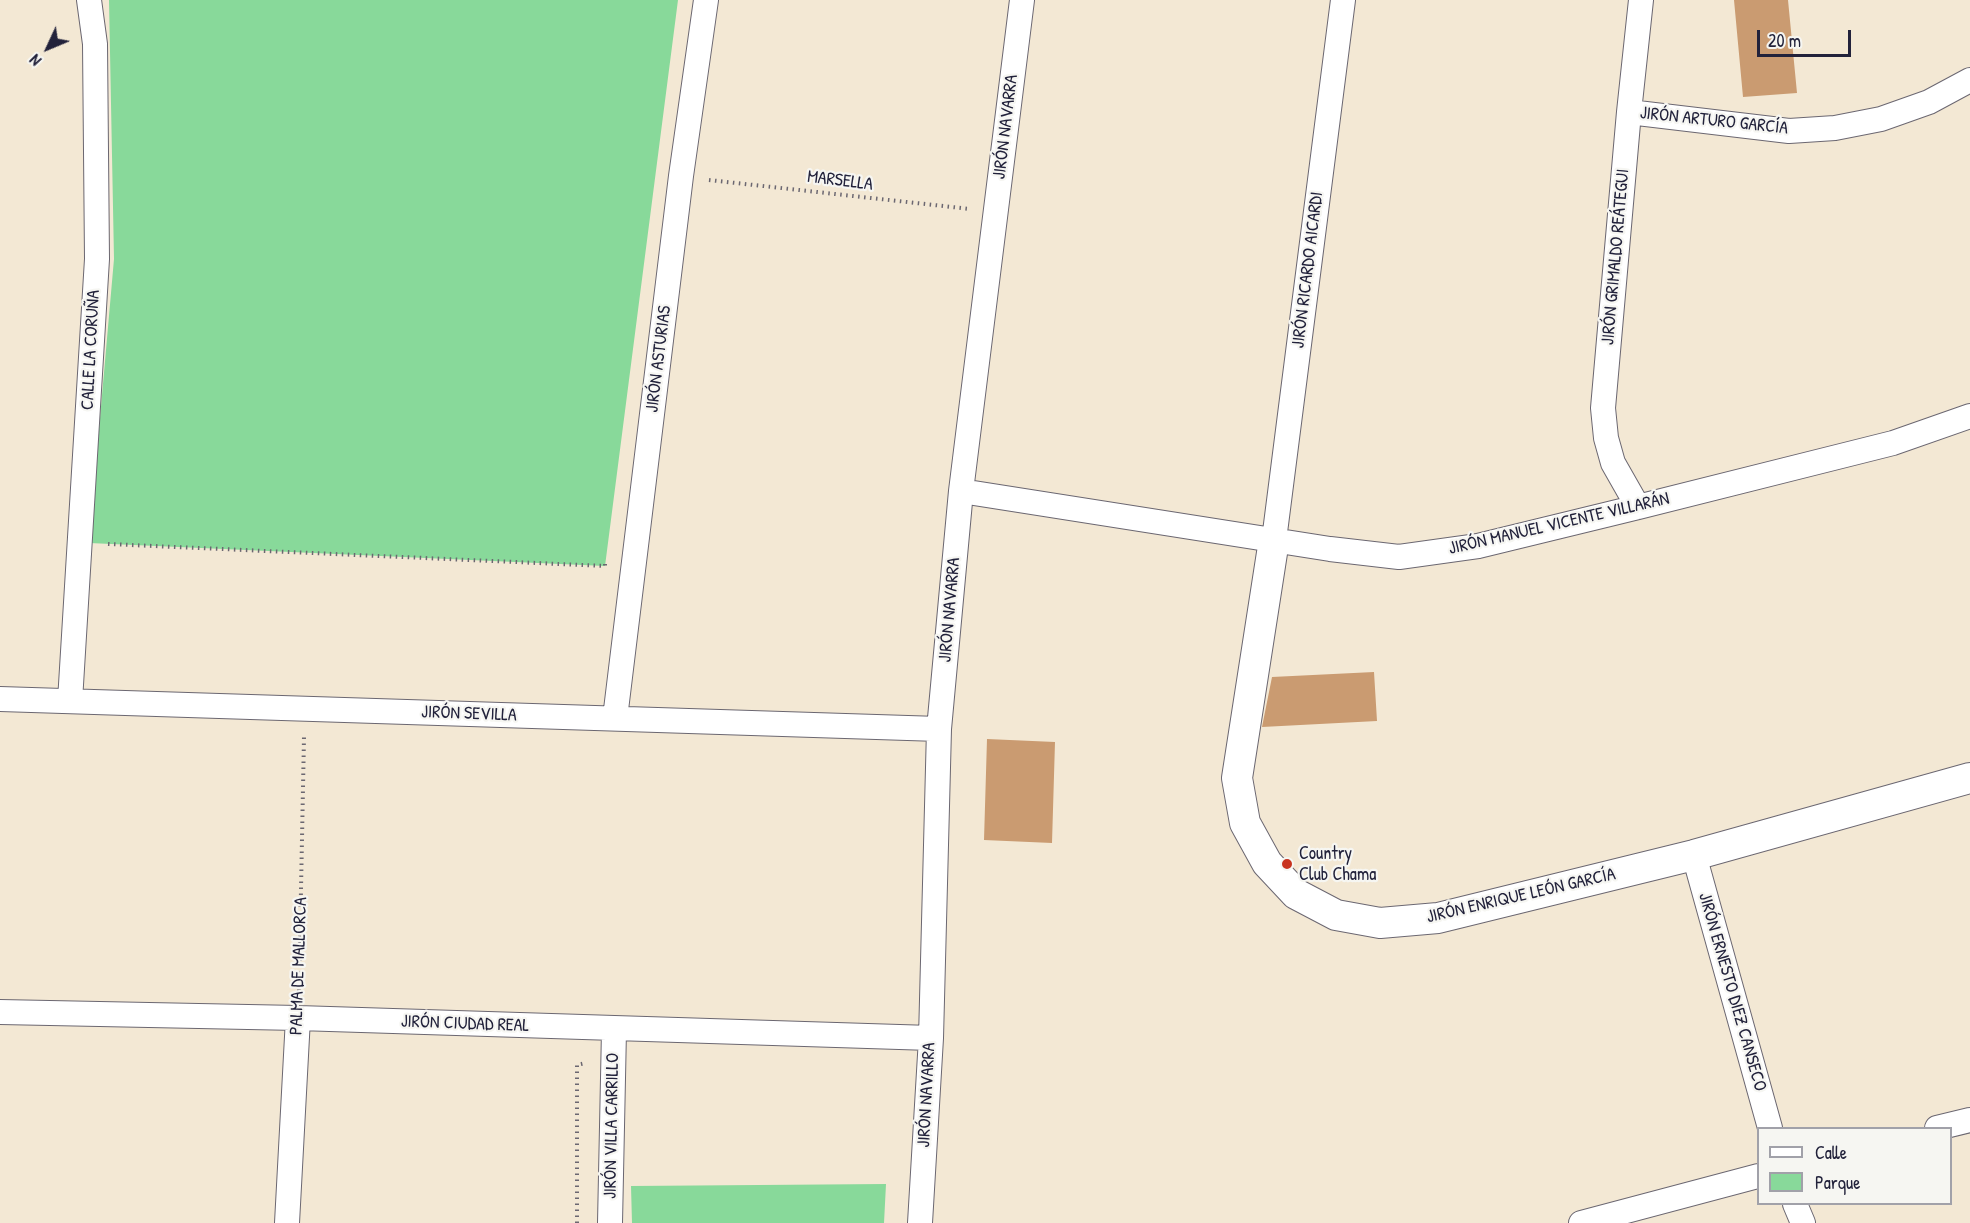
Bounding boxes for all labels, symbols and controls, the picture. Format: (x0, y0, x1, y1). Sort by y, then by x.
north arrow (18, 18, 78, 78)
scale bar (1760, 18, 1854, 56)
text: 20 m (1768, 28, 1801, 53)
text: N (24, 50, 46, 71)
street label: JIRÓN NAVARRA (989, 73, 1023, 181)
street label: JIRÓN ARTURO GARCÍA (1639, 102, 1789, 140)
street label: MARSELLA (806, 166, 874, 196)
street label: JIRÓN GRIMALDO REÁTEGUI (1598, 168, 1634, 346)
street label: JIRÓN RICARDO AICARDI (1288, 191, 1328, 349)
street label: CALLE LA CORUÑA (77, 289, 105, 411)
street label: JIRÓN ASTURIAS (642, 304, 676, 414)
street label: JIRÓN MANUEL VICENTE VILLARÁN (1447, 488, 1671, 560)
street label: JIRÓN NAVARRA (935, 557, 965, 663)
street label: JIRÓN SEVILLA (421, 702, 517, 726)
place label: Country Club Chama (1299, 843, 1376, 886)
marker: Country Club Chama (1280, 857, 1294, 871)
street label: JIRÓN ENRIQUE LEÓN GARCÍA (1424, 864, 1618, 928)
street label: JIRÓN ERNESTO DIEZ CANSECO (1693, 890, 1771, 1094)
street label: PALMA DE MALLORCA (286, 897, 312, 1035)
street label: JIRÓN CIUDAD REAL (400, 1011, 530, 1037)
street label: JIRÓN NAVARRA (913, 1042, 941, 1148)
street label: JIRÓN VILLA CARRILLO (600, 1053, 624, 1199)
legend (1757, 1127, 1952, 1205)
text: Calle (1815, 1140, 1847, 1165)
text: Parque (1815, 1170, 1860, 1195)

